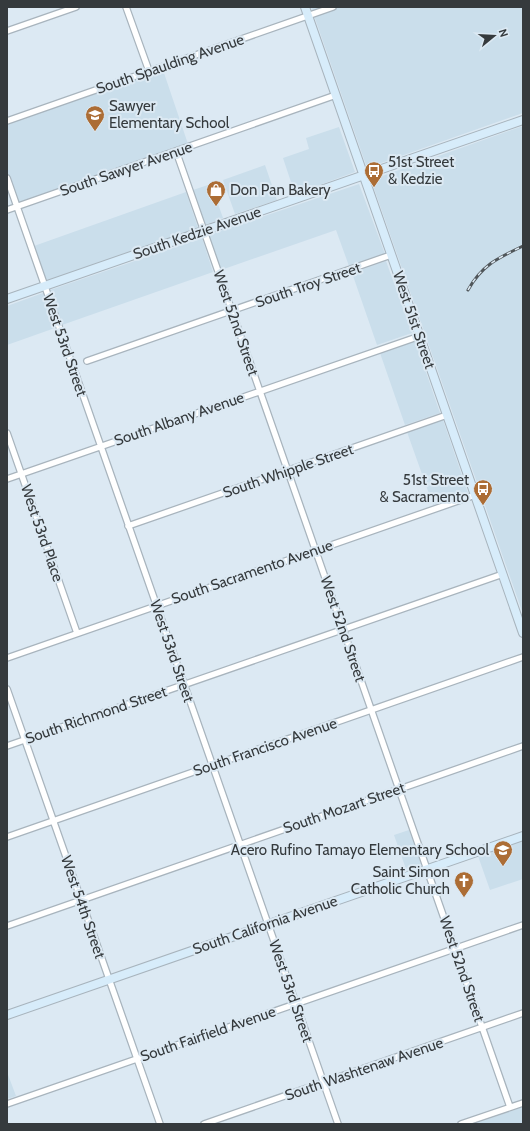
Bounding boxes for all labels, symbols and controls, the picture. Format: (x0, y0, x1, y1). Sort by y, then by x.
north arrow (474, 16, 514, 56)
text: N (496, 27, 511, 39)
street label: South Spaulding Avenue (94, 30, 247, 98)
place label: Sawyer Elementary School (109, 97, 230, 132)
school or university icon: Sawyer Elementary School (84, 104, 106, 132)
street label: South Sawyer Avenue (57, 138, 195, 200)
place label: 51st Street & Kedzie (388, 153, 454, 188)
bus stop icon: 51st Street & Kedzie (363, 160, 385, 188)
shop icon: Don Pan Bakery (205, 179, 227, 207)
place label: Don Pan Bakery (230, 181, 331, 199)
street label: South Kedzie Avenue (131, 203, 264, 263)
street label: South Troy Street (253, 259, 363, 311)
street label: West 52nd Street (209, 268, 263, 378)
street label: West 51st Street (389, 269, 439, 371)
street label: West 53rd Street (39, 292, 91, 398)
street label: South Albany Avenue (112, 388, 247, 450)
street label: South Whipple Street (220, 440, 356, 502)
place label: 51st Street & Sacramento (380, 471, 469, 506)
bus stop icon: 51st Street & Sacramento (472, 478, 494, 506)
street label: West 53rd Place (17, 482, 67, 584)
street label: South Sacramento Avenue (169, 536, 335, 608)
street label: West 52nd Street (316, 574, 370, 684)
street label: West 53rd Street (146, 598, 198, 704)
street label: South Richmond Street (23, 682, 169, 748)
street label: South Francisco Avenue (191, 714, 340, 780)
street label: South Mozart Street (281, 779, 407, 837)
school or university icon: Acero Rufino Tamayo Elementary School (492, 839, 514, 867)
place label: Acero Rufino Tamayo Elementary School (231, 841, 489, 859)
street label: West 54th Street (57, 853, 109, 961)
place label: Saint Simon Catholic Church (351, 863, 450, 898)
church icon: Saint Simon Catholic Church (453, 870, 475, 898)
street label: South California Avenue (190, 892, 340, 958)
street label: West 52nd Street (435, 914, 489, 1024)
street label: West 53rd Street (265, 938, 317, 1044)
street label: South Fairfield Avenue (138, 1002, 278, 1066)
street label: South Washtenaw Avenue (282, 1033, 446, 1105)

